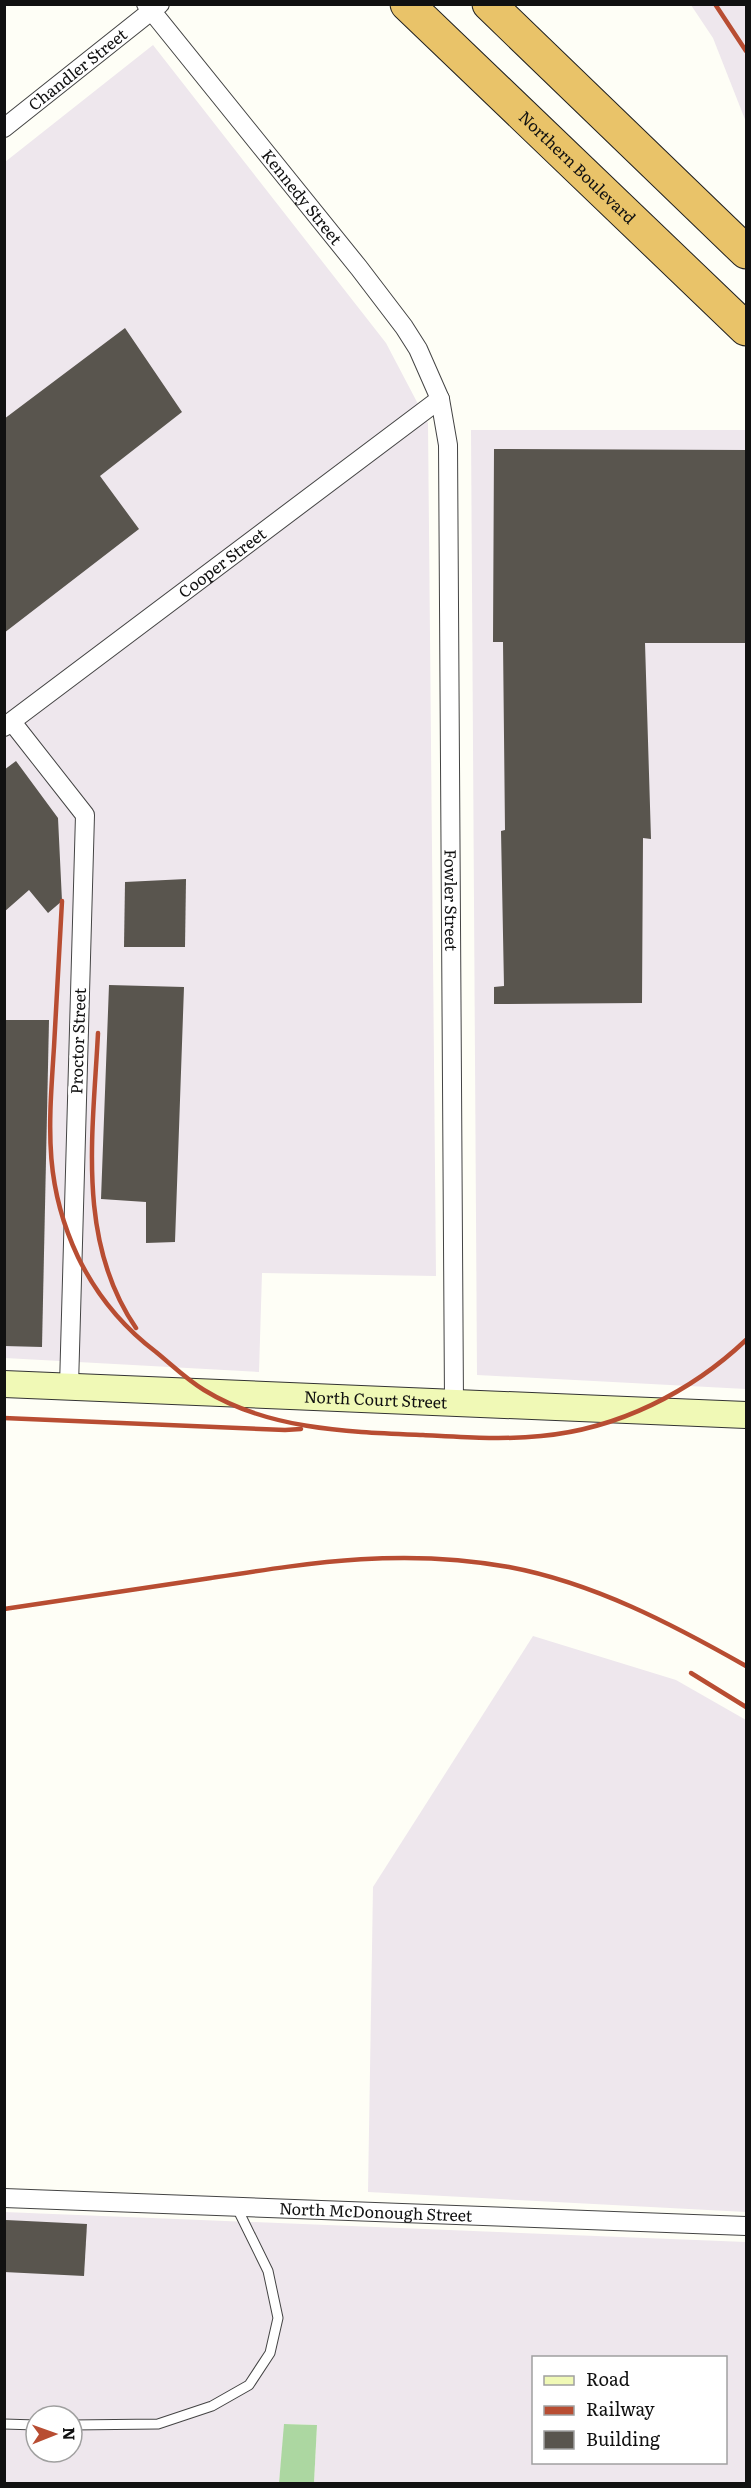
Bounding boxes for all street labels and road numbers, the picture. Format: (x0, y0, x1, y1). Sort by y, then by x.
street label: Chandler Street (22, 22, 132, 116)
street label: Northern Boulevard (514, 105, 642, 229)
street label: Kennedy Street (257, 143, 349, 250)
street label: Cooper Street (173, 521, 271, 603)
street label: Fowler Street (440, 849, 464, 952)
street label: Proctor Street (63, 987, 91, 1095)
street label: North Court Street (304, 1384, 448, 1414)
street label: North McDonough Street (279, 2195, 473, 2227)

